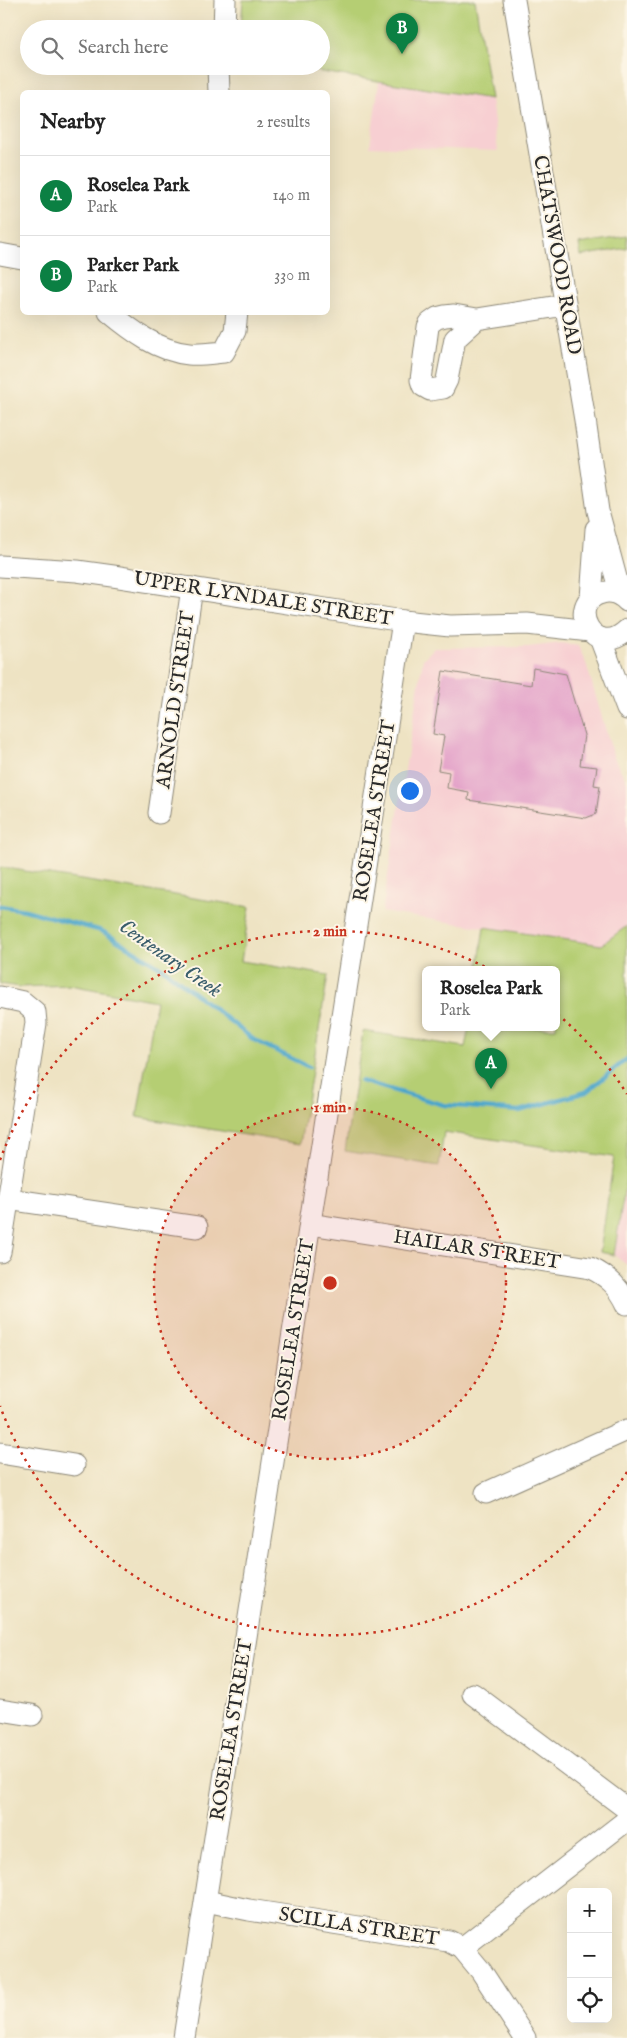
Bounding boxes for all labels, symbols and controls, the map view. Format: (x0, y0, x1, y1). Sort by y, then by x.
pin: B (386, 13, 418, 54)
search box (20, 20, 330, 75)
icon: search (38, 34, 66, 62)
text: Search here (78, 36, 169, 60)
text: Nearby (40, 109, 105, 136)
text: 2 results (256, 113, 310, 133)
street label: CHATSWOOD ROAD (527, 153, 587, 357)
text: Roselea Park (87, 174, 189, 198)
text: A (51, 186, 61, 206)
text: 140 m (272, 186, 310, 206)
text: Park (87, 198, 117, 218)
text: Parker Park (87, 254, 179, 278)
text: B (51, 266, 61, 286)
text: 330 m (274, 266, 310, 286)
text: Park (87, 278, 117, 298)
street label: UPPER LYNDALE STREET (132, 566, 395, 632)
street label: ARNOLD STREET (151, 609, 201, 791)
street label: ROSELEA STREET (348, 718, 402, 904)
your location (397, 778, 423, 804)
water label: Centenary Creek (113, 914, 227, 1005)
text: 2 min (313, 922, 347, 941)
popup (422, 966, 560, 1031)
text: Roselea Park (440, 977, 542, 1001)
text: Park (440, 1001, 470, 1021)
pin: A (475, 1048, 507, 1089)
text: 1 min (314, 1098, 346, 1117)
street label: HAILAR STREET (392, 1224, 563, 1276)
street label: ROSELEA STREET (267, 1237, 321, 1423)
centre of rings (321, 1274, 339, 1292)
street label: ROSELEA STREET (205, 1637, 259, 1823)
map controls (567, 1888, 612, 2023)
button: + (567, 1888, 612, 1933)
street label: SCILLA STREET (277, 1902, 441, 1952)
button: − (567, 1933, 612, 1978)
button: locate (567, 1978, 612, 2023)

